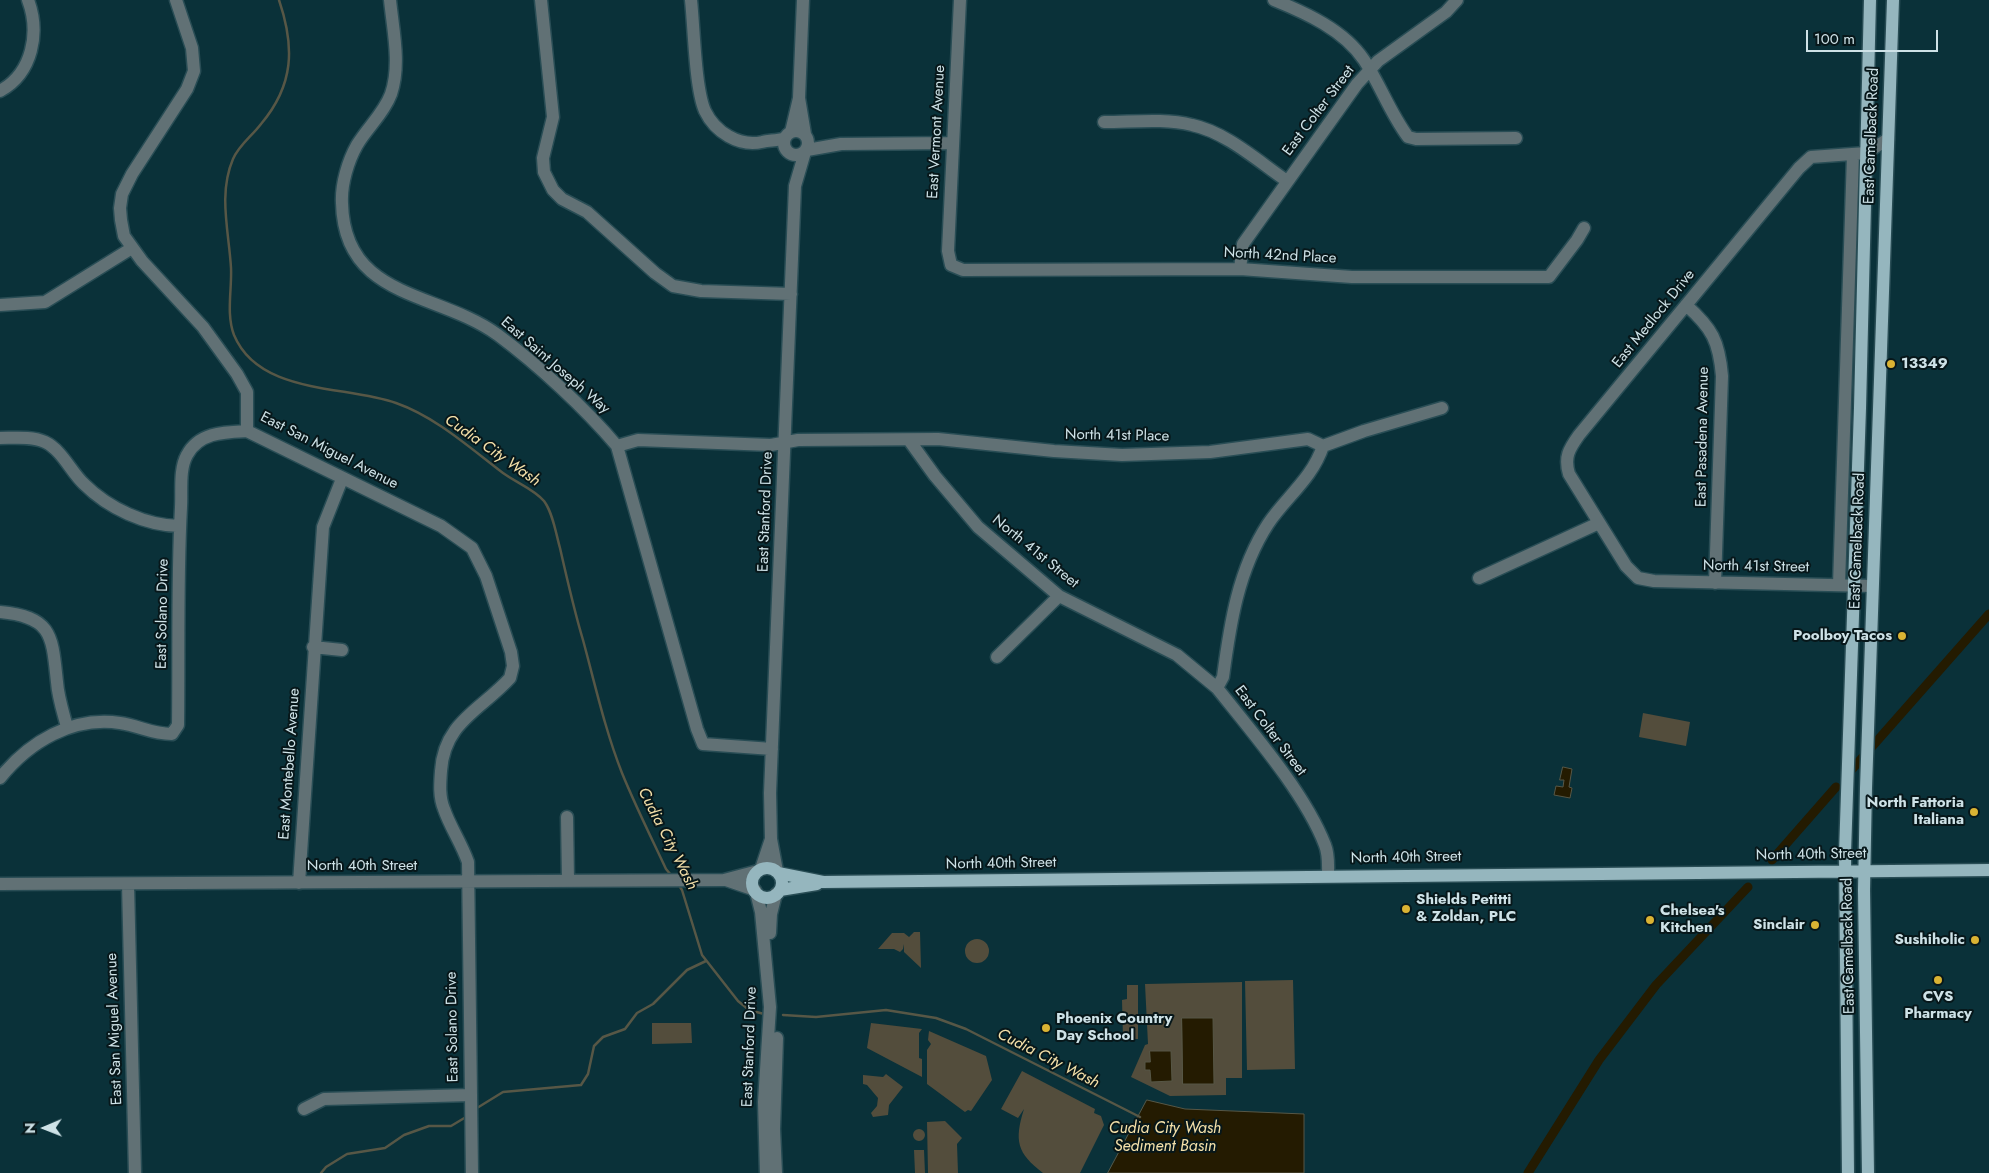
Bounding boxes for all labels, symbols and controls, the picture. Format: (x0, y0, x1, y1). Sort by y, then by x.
scale bar (1809, 20, 1942, 52)
text: 100 m (1814, 28, 1855, 50)
street label: East Colter Street (1279, 62, 1359, 160)
street label: East Vermont Avenue (925, 65, 949, 199)
street label: East Camelback Road (1861, 68, 1883, 204)
street label: North 42nd Place (1223, 244, 1337, 268)
street label: East Medlock Drive (1609, 266, 1699, 372)
street label: East Saint Joseph Way (497, 314, 613, 418)
place label: 13349 (1901, 355, 1948, 373)
marker: 13349 (1885, 358, 1897, 370)
street label: East Pasadena Avenue (1693, 367, 1713, 507)
street label: East San Miguel Avenue (257, 408, 401, 494)
water label: Cudia City Wash (440, 411, 544, 491)
street label: North 41st Place (1065, 426, 1169, 446)
street label: East Stanford Drive (755, 451, 777, 573)
street label: East Camelback Road (1847, 473, 1869, 609)
street label: North 41st Street (988, 512, 1082, 592)
street label: North 41st Street (1703, 557, 1809, 577)
street label: East Solano Drive (153, 559, 173, 669)
place label: Poolboy Tacos (1793, 627, 1892, 645)
marker: Poolboy Tacos (1896, 630, 1908, 642)
street label: East Colter Street (1230, 682, 1310, 780)
street label: East Montebello Avenue (276, 688, 304, 840)
water label: Cudia City Wash (633, 785, 701, 893)
place label: North Fattoria Italiana (1867, 794, 1964, 829)
marker: North Fattoria Italiana (1968, 806, 1980, 818)
street label: North 40th Street (1756, 845, 1866, 865)
street label: North 40th Street (1351, 848, 1461, 868)
street label: North 40th Street (946, 854, 1056, 874)
street label: North 40th Street (307, 857, 417, 875)
street label: East Camelback Road (1839, 878, 1859, 1014)
place label: Shields Petitti & Zoldan, PLC (1416, 891, 1516, 926)
place label: Chelsea's Kitchen (1660, 902, 1725, 937)
marker: Shields Petitti & Zoldan, PLC (1400, 903, 1412, 915)
marker: Chelsea's Kitchen (1644, 914, 1656, 926)
place label: Sinclair (1753, 916, 1805, 934)
marker: Sinclair (1809, 919, 1821, 931)
place label: Sushiholic (1895, 931, 1965, 949)
marker: Sushiholic (1969, 934, 1981, 946)
street label: East San Miguel Avenue (103, 953, 127, 1105)
street label: East Solano Drive (443, 972, 463, 1082)
marker: CVS Pharmacy (1932, 974, 1944, 986)
street label: East Stanford Drive (739, 986, 761, 1108)
place label: CVS Pharmacy (1904, 988, 1972, 1023)
place label: Phoenix Country Day School (1056, 1010, 1172, 1045)
marker: Phoenix Country Day School (1040, 1022, 1052, 1034)
water label: Cudia City Wash (994, 1025, 1102, 1093)
north arrow (20, 1103, 70, 1153)
water label: Cudia City Wash Sediment Basin (1109, 1119, 1221, 1157)
text: N (20, 1123, 40, 1134)

